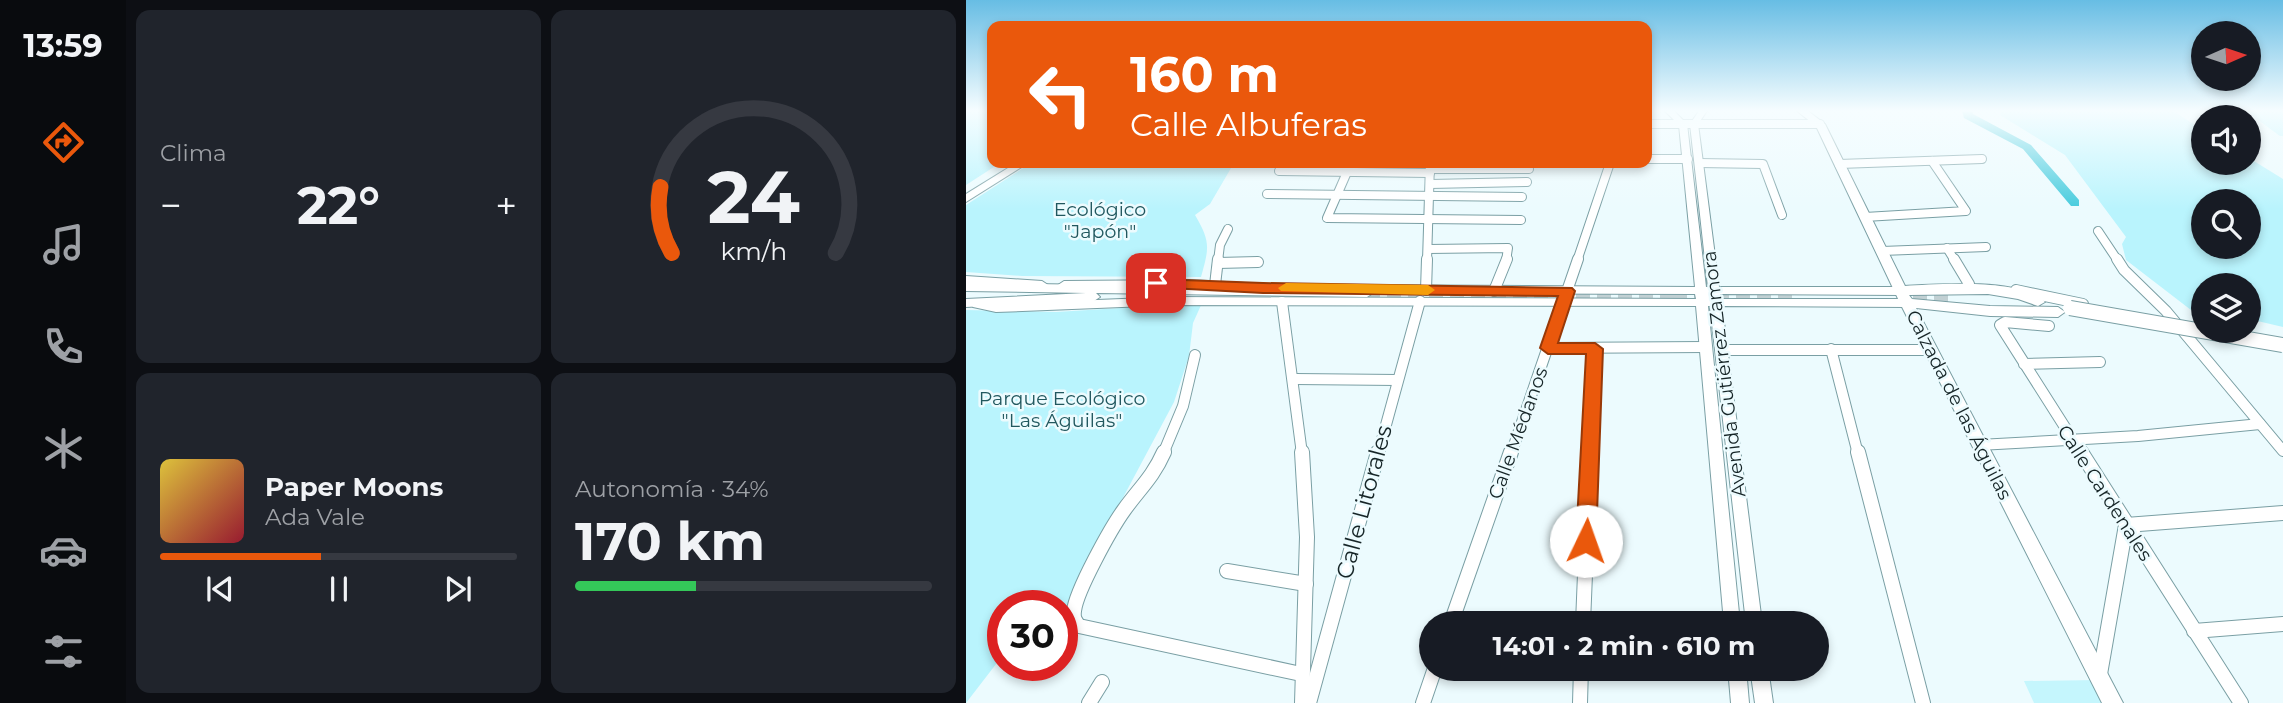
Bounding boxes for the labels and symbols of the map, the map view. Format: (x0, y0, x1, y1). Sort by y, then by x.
north arrow (2191, 21, 2261, 91)
park label: Ecológico "Japón" (1054, 198, 1146, 243)
street label: Avenida Gutiérrez Zamora (1697, 250, 1751, 498)
pin (1126, 253, 1186, 313)
street label: Calzada de las Águilas (1901, 306, 2017, 504)
street label: Calle Médanos (1483, 364, 1553, 502)
park label: Parque Ecológico "Las Águilas" (979, 387, 1145, 432)
street label: Calle Cardenales (2052, 421, 2158, 565)
street label: Calle Litorales (1330, 422, 1398, 582)
position arrow (1549, 504, 1623, 578)
speed limit sign: 30 (987, 590, 1078, 681)

